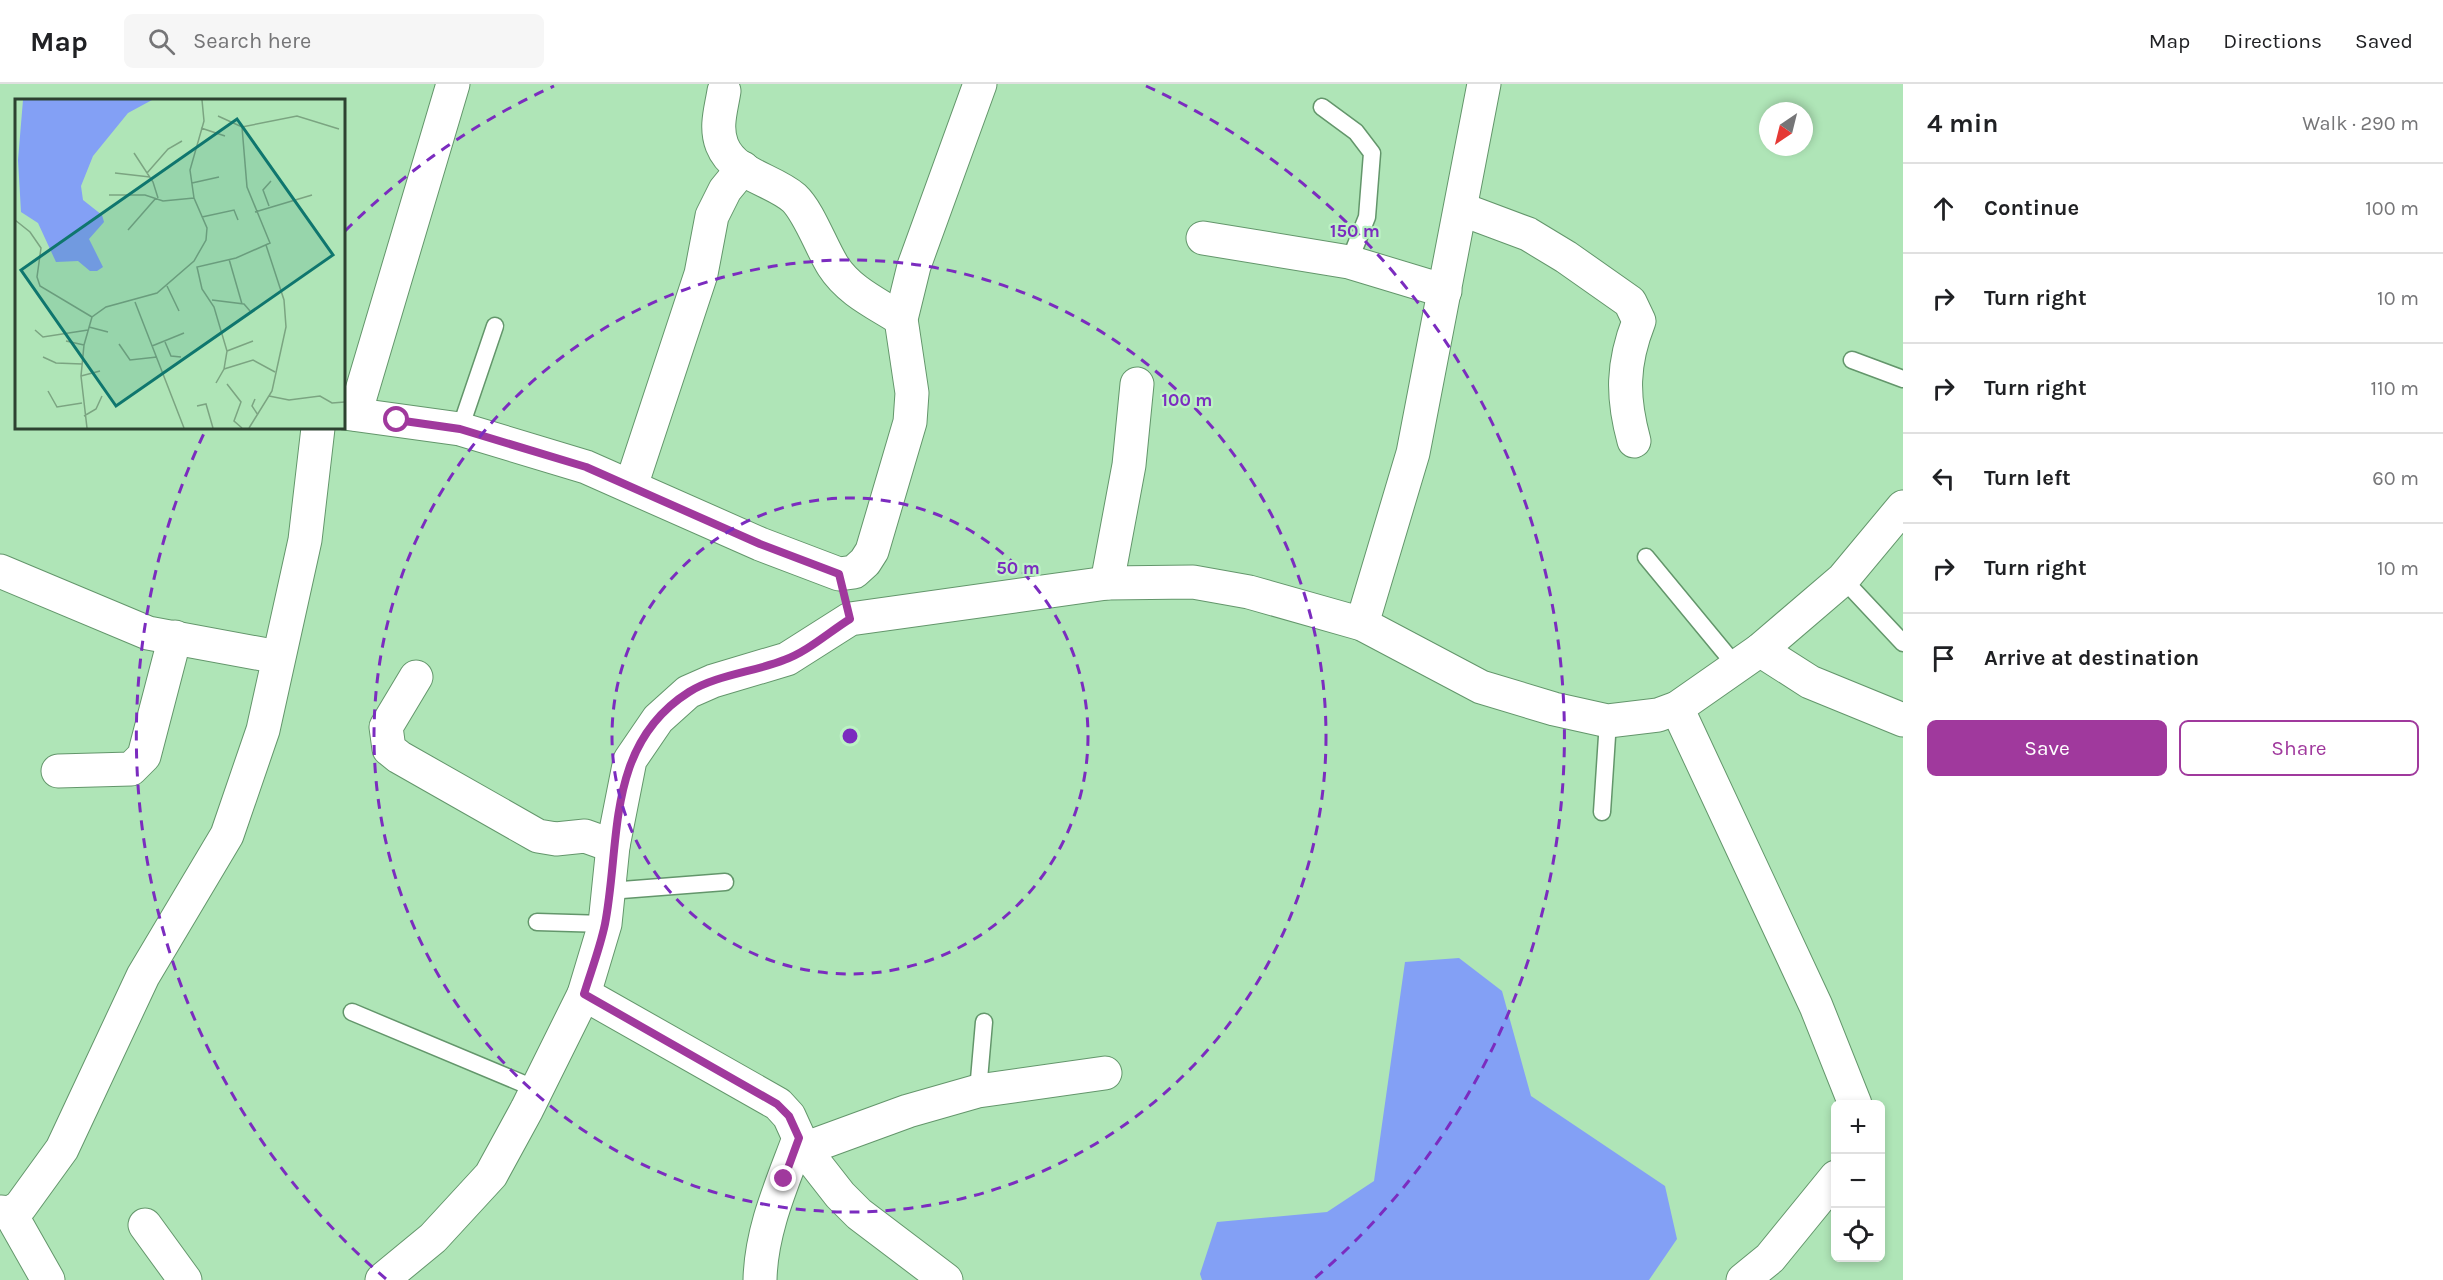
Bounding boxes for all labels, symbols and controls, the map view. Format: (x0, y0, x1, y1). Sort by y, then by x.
search box (124, 14, 544, 68)
text: Map (30, 25, 88, 58)
icon: search (145, 25, 178, 58)
text: Search here (193, 28, 311, 54)
text: Map (2149, 29, 2190, 53)
text: Directions (2223, 29, 2322, 53)
text: Saved (2355, 29, 2413, 53)
inset map (15, 99, 345, 429)
north arrow (1759, 102, 1813, 156)
text: 4 min (1927, 108, 1998, 139)
text: Walk · 290 m (2302, 112, 2419, 135)
icon: ahead (1927, 192, 1960, 225)
text: Continue (1984, 195, 2079, 221)
text: 100 m (2365, 197, 2419, 220)
text: 150 m (1330, 220, 1380, 242)
icon: right (1927, 282, 1960, 315)
text: Turn right (1984, 285, 2087, 311)
text: 10 m (2377, 287, 2419, 310)
icon: right (1927, 372, 1960, 405)
text: Turn right (1984, 375, 2087, 401)
text: 110 m (2370, 377, 2419, 400)
text: 100 m (1162, 389, 1212, 411)
route start (383, 406, 409, 432)
icon: left (1927, 462, 1960, 495)
text: Turn left (1984, 465, 2071, 491)
text: 60 m (2372, 467, 2419, 490)
icon: right (1927, 552, 1960, 585)
text: Turn right (1984, 555, 2087, 581)
text: 50 m (996, 557, 1040, 579)
text: 10 m (2377, 557, 2419, 580)
icon: arrive (1927, 642, 1960, 675)
text: Arrive at destination (1984, 645, 2199, 671)
button: Save (1927, 720, 2167, 776)
button: Share (2179, 720, 2419, 776)
centre of rings (840, 726, 860, 746)
map controls (1831, 1100, 1885, 1262)
button: + (1831, 1100, 1885, 1154)
button: − (1831, 1154, 1885, 1208)
route end (770, 1165, 796, 1191)
button: locate (1831, 1208, 1885, 1262)

